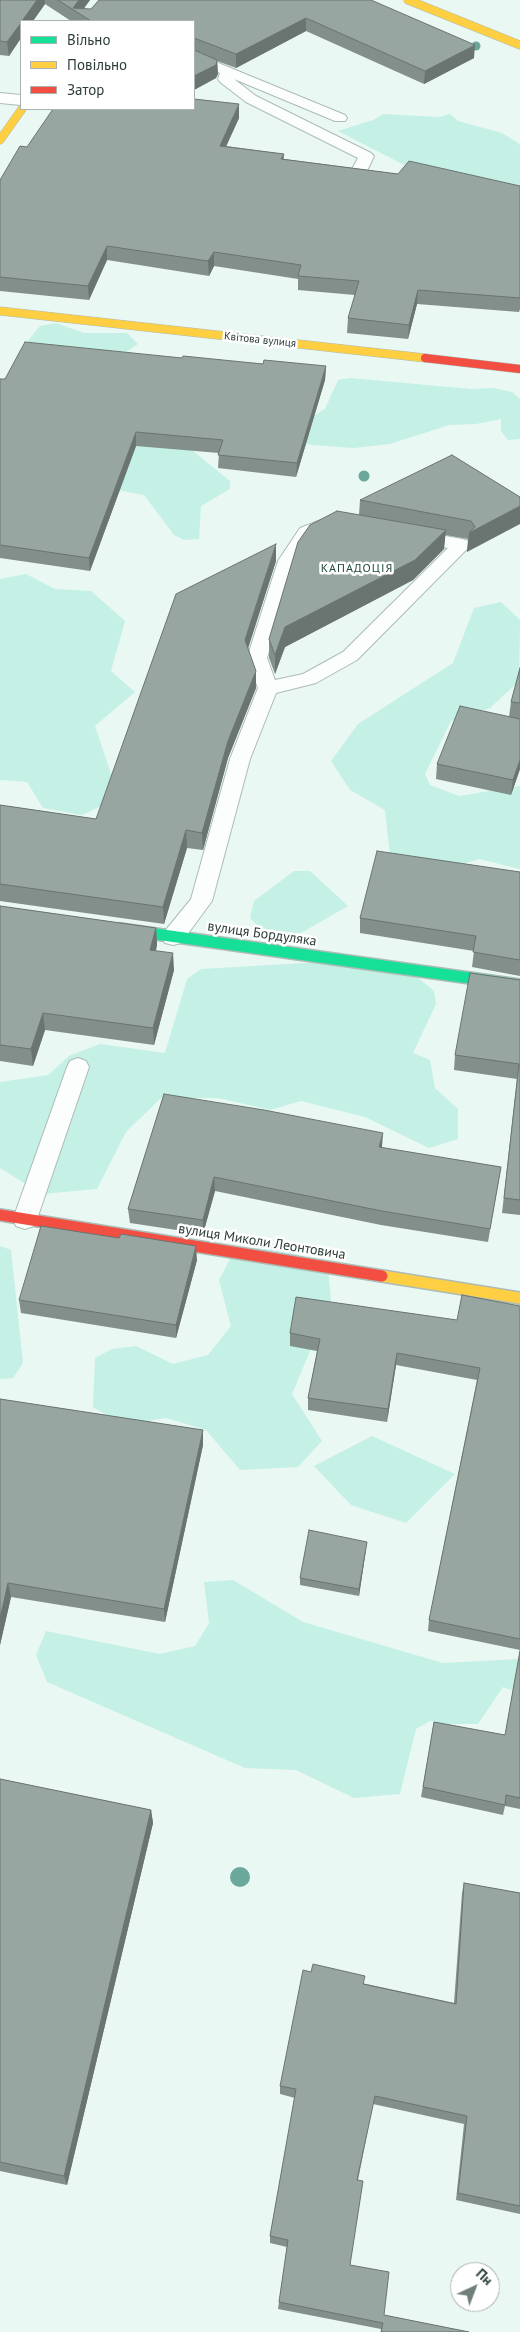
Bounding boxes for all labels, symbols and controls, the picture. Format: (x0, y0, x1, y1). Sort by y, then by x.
legend (20, 20, 195, 110)
text: Вільно (67, 30, 110, 49)
text: Повільно (67, 55, 127, 74)
text: Затор (67, 80, 104, 99)
street label: Квітова вулиця (223, 330, 297, 350)
district label: КАПАДОЦІЯ (320, 562, 394, 576)
street label: вулиця Бордуляка (206, 918, 318, 950)
street label: вулиця Миколи Леонтовича (177, 1220, 347, 1264)
north arrow (450, 2262, 500, 2312)
text: Пн (472, 2265, 497, 2289)

